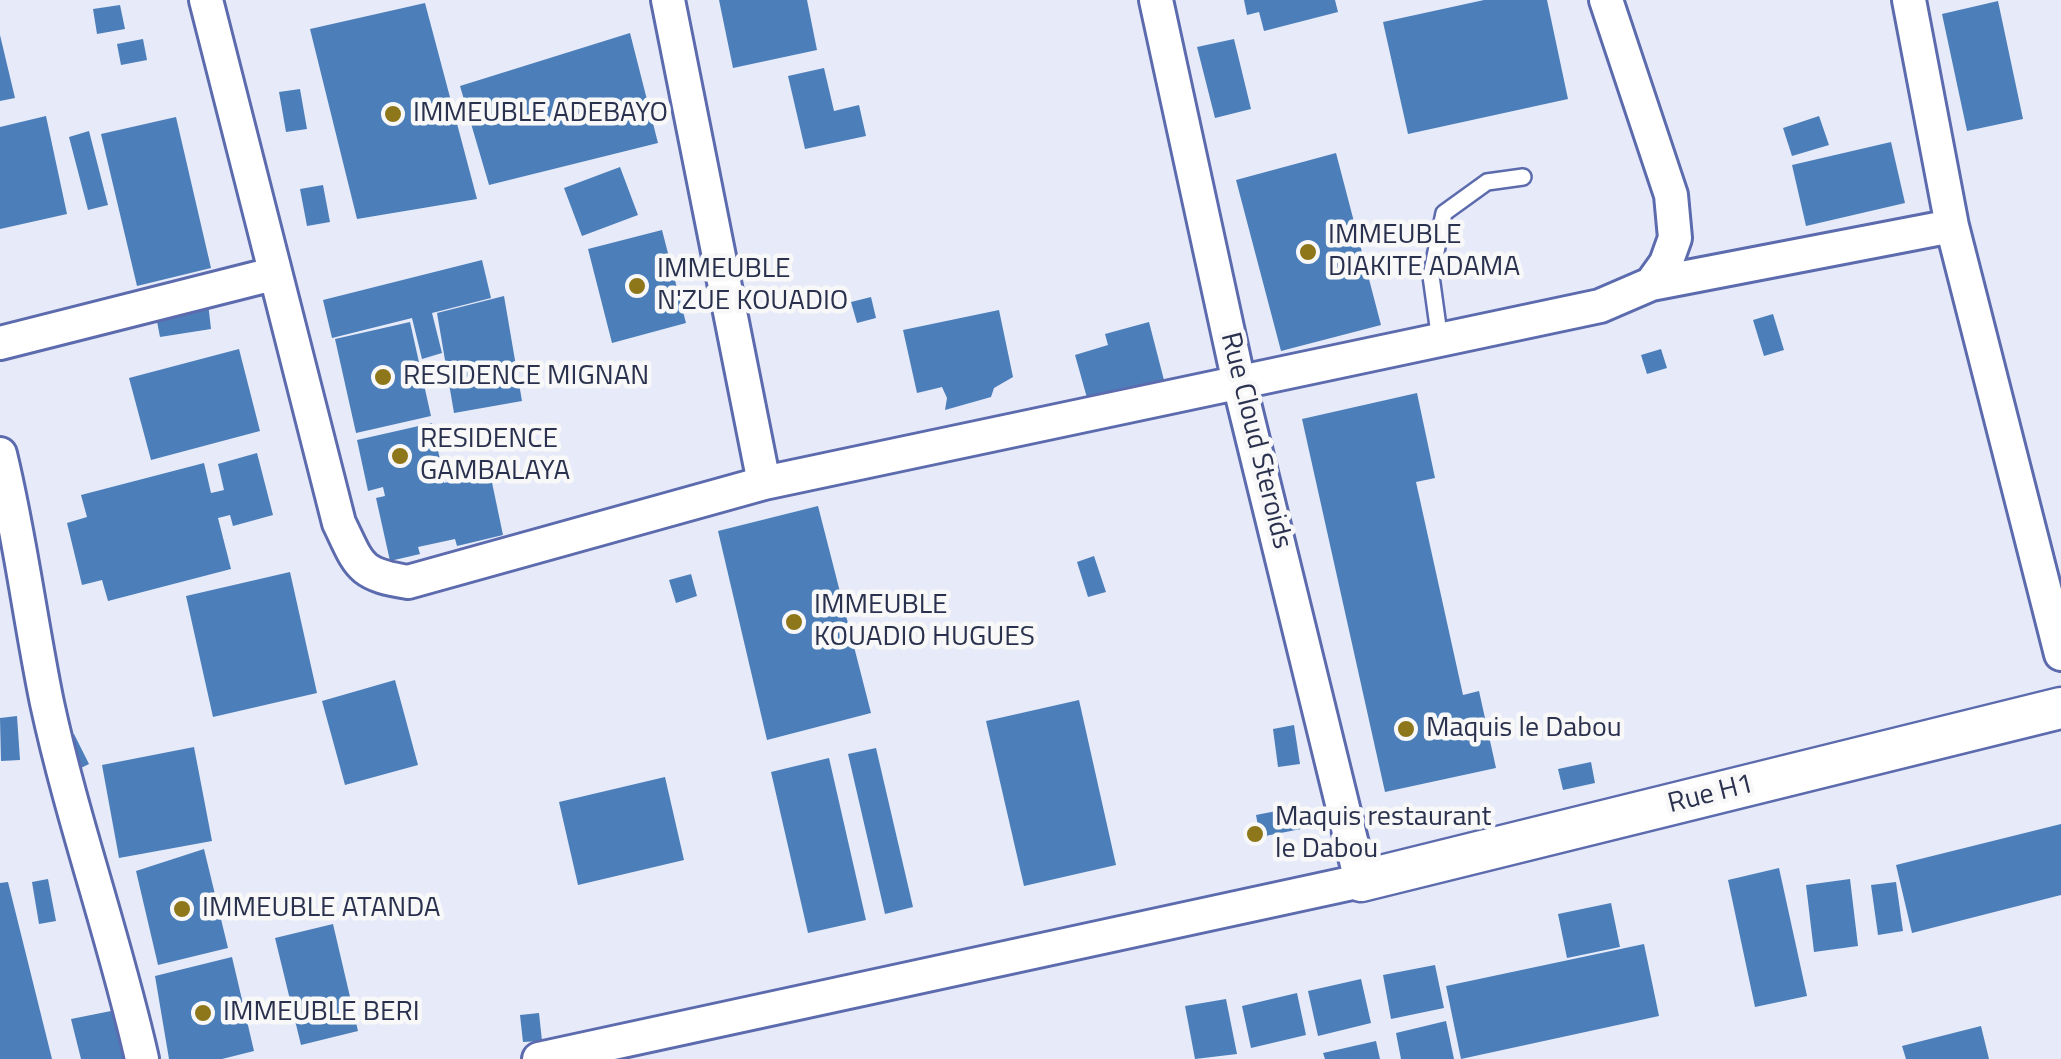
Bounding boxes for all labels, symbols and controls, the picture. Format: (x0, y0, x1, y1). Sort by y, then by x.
place label: IMMEUBLE ADEBAYO (413, 97, 668, 131)
marker: IMMEUBLE ADEBAYO (382, 103, 404, 125)
place label: IMMEUBLE DIAKITE ADAMA (1328, 219, 1520, 285)
marker: IMMEUBLE DIAKITE ADAMA (1297, 241, 1319, 263)
place label: IMMEUBLE N'ZUE KOUADIO (657, 253, 848, 319)
marker: IMMEUBLE N'ZUE KOUADIO (626, 275, 648, 297)
street label: Rue Cloud Steroids (1212, 329, 1298, 553)
place label: RESIDENCE MIGNAN (403, 360, 649, 394)
marker: RESIDENCE MIGNAN (372, 366, 394, 388)
place label: RESIDENCE GAMBALAYA (420, 423, 570, 489)
marker: RESIDENCE GAMBALAYA (389, 445, 411, 467)
place label: IMMEUBLE KOUADIO HUGUES (814, 589, 1035, 655)
marker: IMMEUBLE KOUADIO HUGUES (783, 611, 805, 633)
place label: Maquis le Dabou (1426, 712, 1622, 746)
marker: Maquis le Dabou (1395, 718, 1417, 740)
street label: Rue H1 (1665, 768, 1757, 822)
place label: Maquis restaurant le Dabou (1275, 801, 1491, 867)
marker: Maquis restaurant le Dabou (1244, 823, 1266, 845)
place label: IMMEUBLE ATANDA (202, 892, 441, 926)
marker: IMMEUBLE ATANDA (171, 898, 193, 920)
place label: IMMEUBLE BERI (223, 996, 420, 1030)
marker: IMMEUBLE BERI (192, 1002, 214, 1024)

